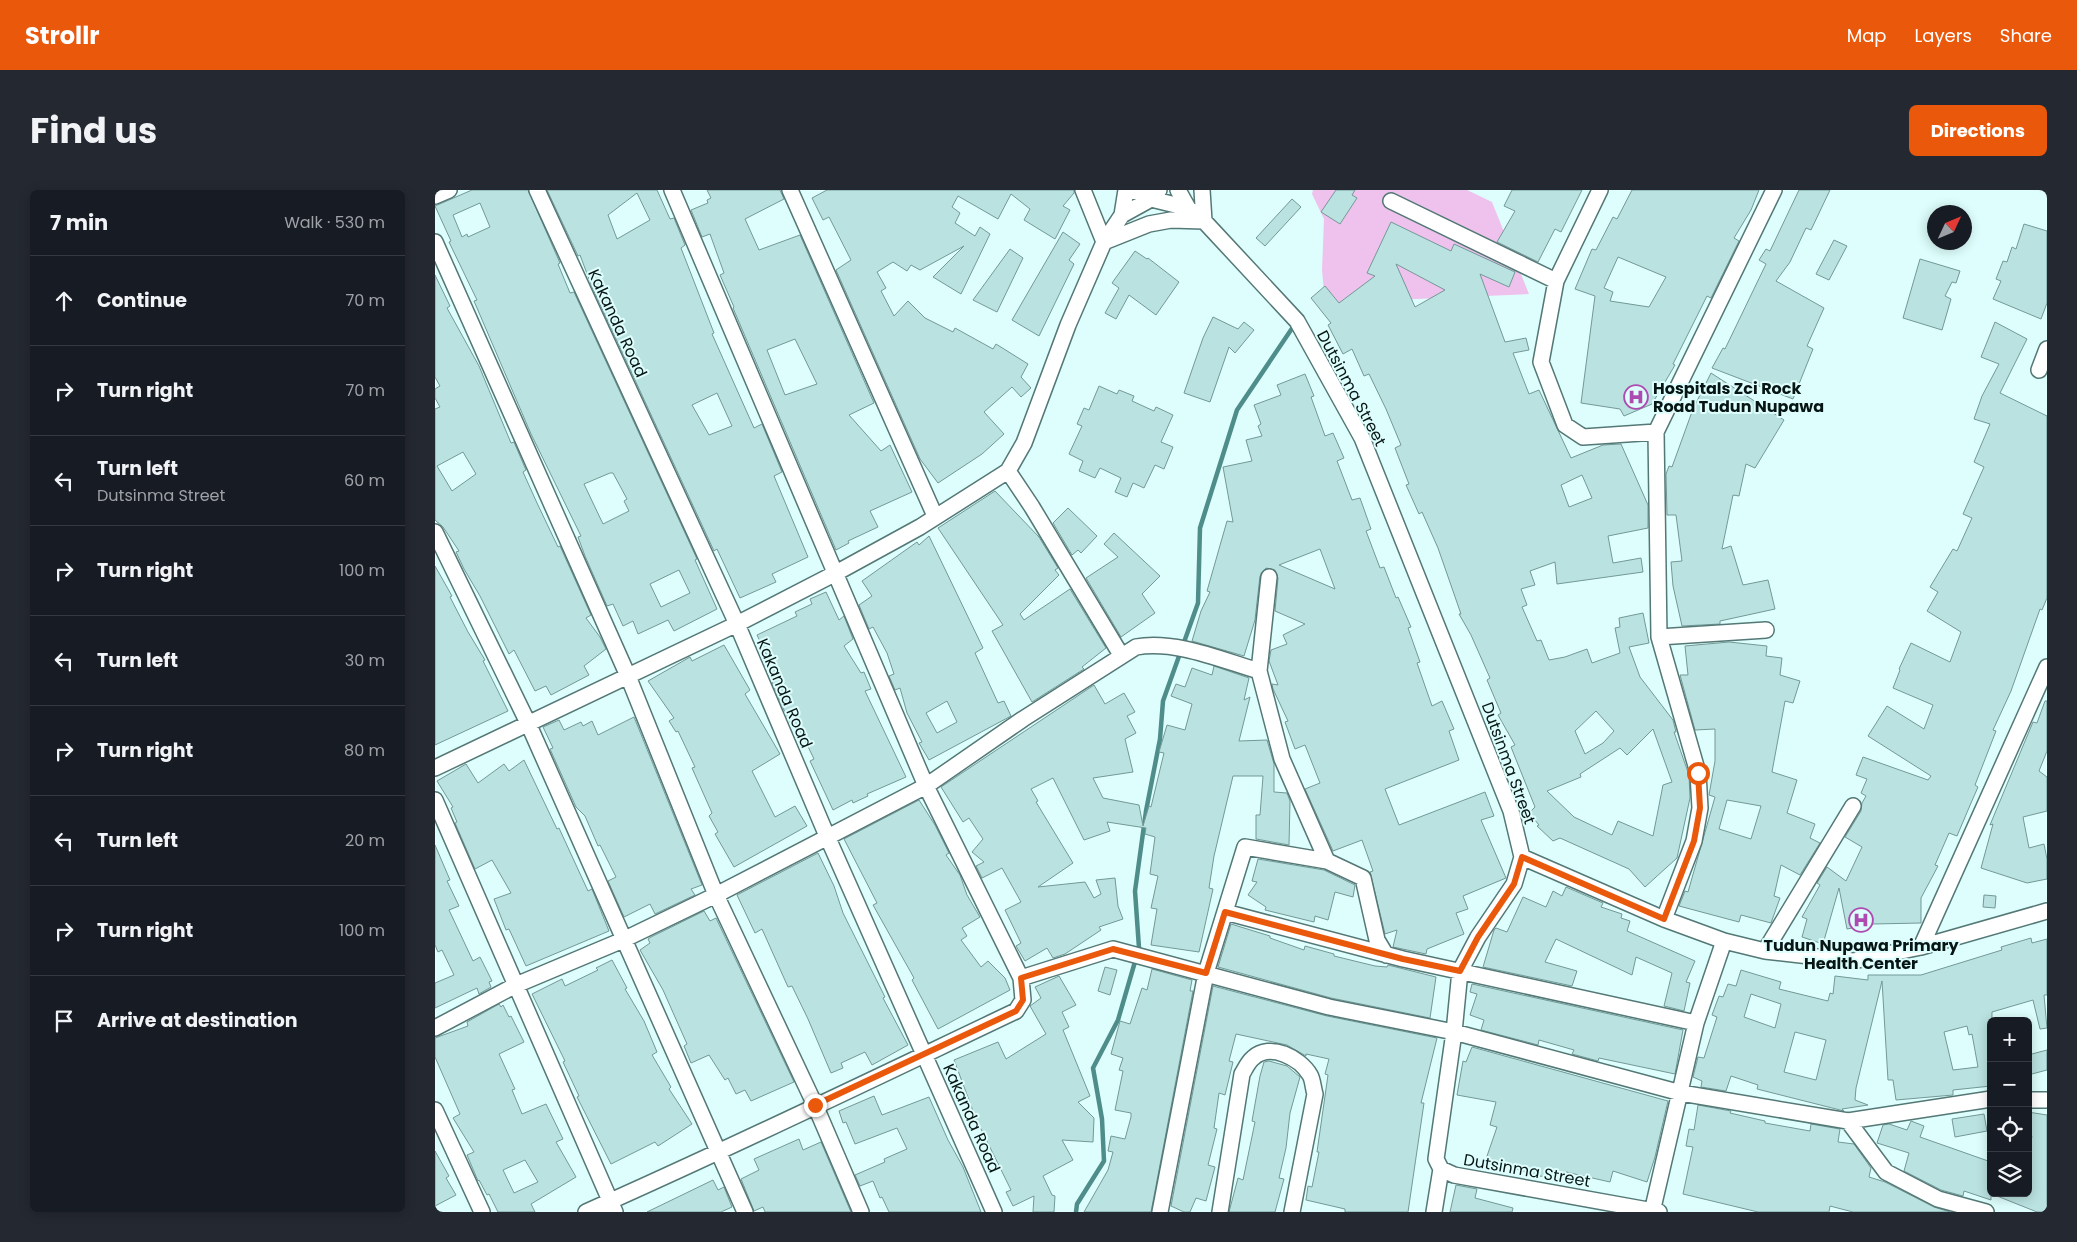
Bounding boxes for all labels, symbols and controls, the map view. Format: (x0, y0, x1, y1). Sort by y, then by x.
text: Strollr (25, 19, 100, 52)
text: Map (1847, 23, 1887, 48)
text: Layers (1915, 23, 1972, 48)
text: Share (2000, 23, 2052, 48)
button: Directions (1909, 105, 2047, 156)
text: Find us (30, 106, 157, 155)
north arrow (1927, 205, 1972, 250)
text: 7 min (50, 208, 108, 237)
text: Walk · 530 m (284, 211, 385, 234)
street label: Kakanda Road (582, 265, 653, 381)
icon: ahead (50, 287, 78, 315)
text: Continue (97, 287, 187, 314)
text: 70 m (345, 289, 385, 312)
street label: Dutsinma Street (1311, 326, 1392, 450)
icon: right (50, 377, 78, 405)
text: Turn right (97, 377, 193, 404)
place label: Hospitals Zci Rock Road Tudun Nupawa (1653, 377, 1824, 418)
text: 70 m (345, 379, 385, 402)
hospital icon: Hospitals Zci Rock Road Tudun Nupawa (1623, 384, 1649, 410)
text: Turn left (97, 455, 178, 482)
icon: left (50, 467, 78, 495)
text: 60 m (344, 469, 385, 492)
text: Dutsinma Street (97, 484, 225, 507)
icon: right (50, 557, 78, 585)
text: Turn right (97, 557, 193, 584)
text: 100 m (339, 559, 385, 582)
street label: Kakanda Road (751, 635, 818, 752)
icon: left (50, 647, 78, 675)
text: Turn left (97, 647, 178, 674)
text: 30 m (345, 649, 385, 672)
street label: Dutsinma Street (1476, 699, 1541, 828)
icon: right (50, 737, 78, 765)
text: Turn right (97, 737, 193, 764)
text: 80 m (344, 739, 385, 762)
route start (1687, 762, 1710, 785)
icon: left (50, 827, 78, 855)
text: Turn left (97, 827, 178, 854)
text: 20 m (345, 829, 385, 852)
hospital icon: Tudun Nupawa Primary Health Center (1848, 907, 1874, 933)
icon: right (50, 917, 78, 945)
text: Turn right (97, 917, 193, 944)
text: 100 m (339, 919, 385, 942)
place label: Tudun Nupawa Primary Health Center (1763, 934, 1959, 975)
icon: arrive (50, 1007, 78, 1035)
text: Arrive at destination (97, 1007, 298, 1034)
map controls (1987, 1017, 2032, 1197)
button: + (1987, 1017, 2032, 1062)
street label: Kakanda Road (937, 1060, 1006, 1176)
button: − (1987, 1062, 2032, 1107)
route end (804, 1094, 827, 1117)
button: locate (1987, 1107, 2032, 1152)
street label: Dutsinma Street (1462, 1148, 1592, 1193)
button: layers (1987, 1152, 2032, 1197)

